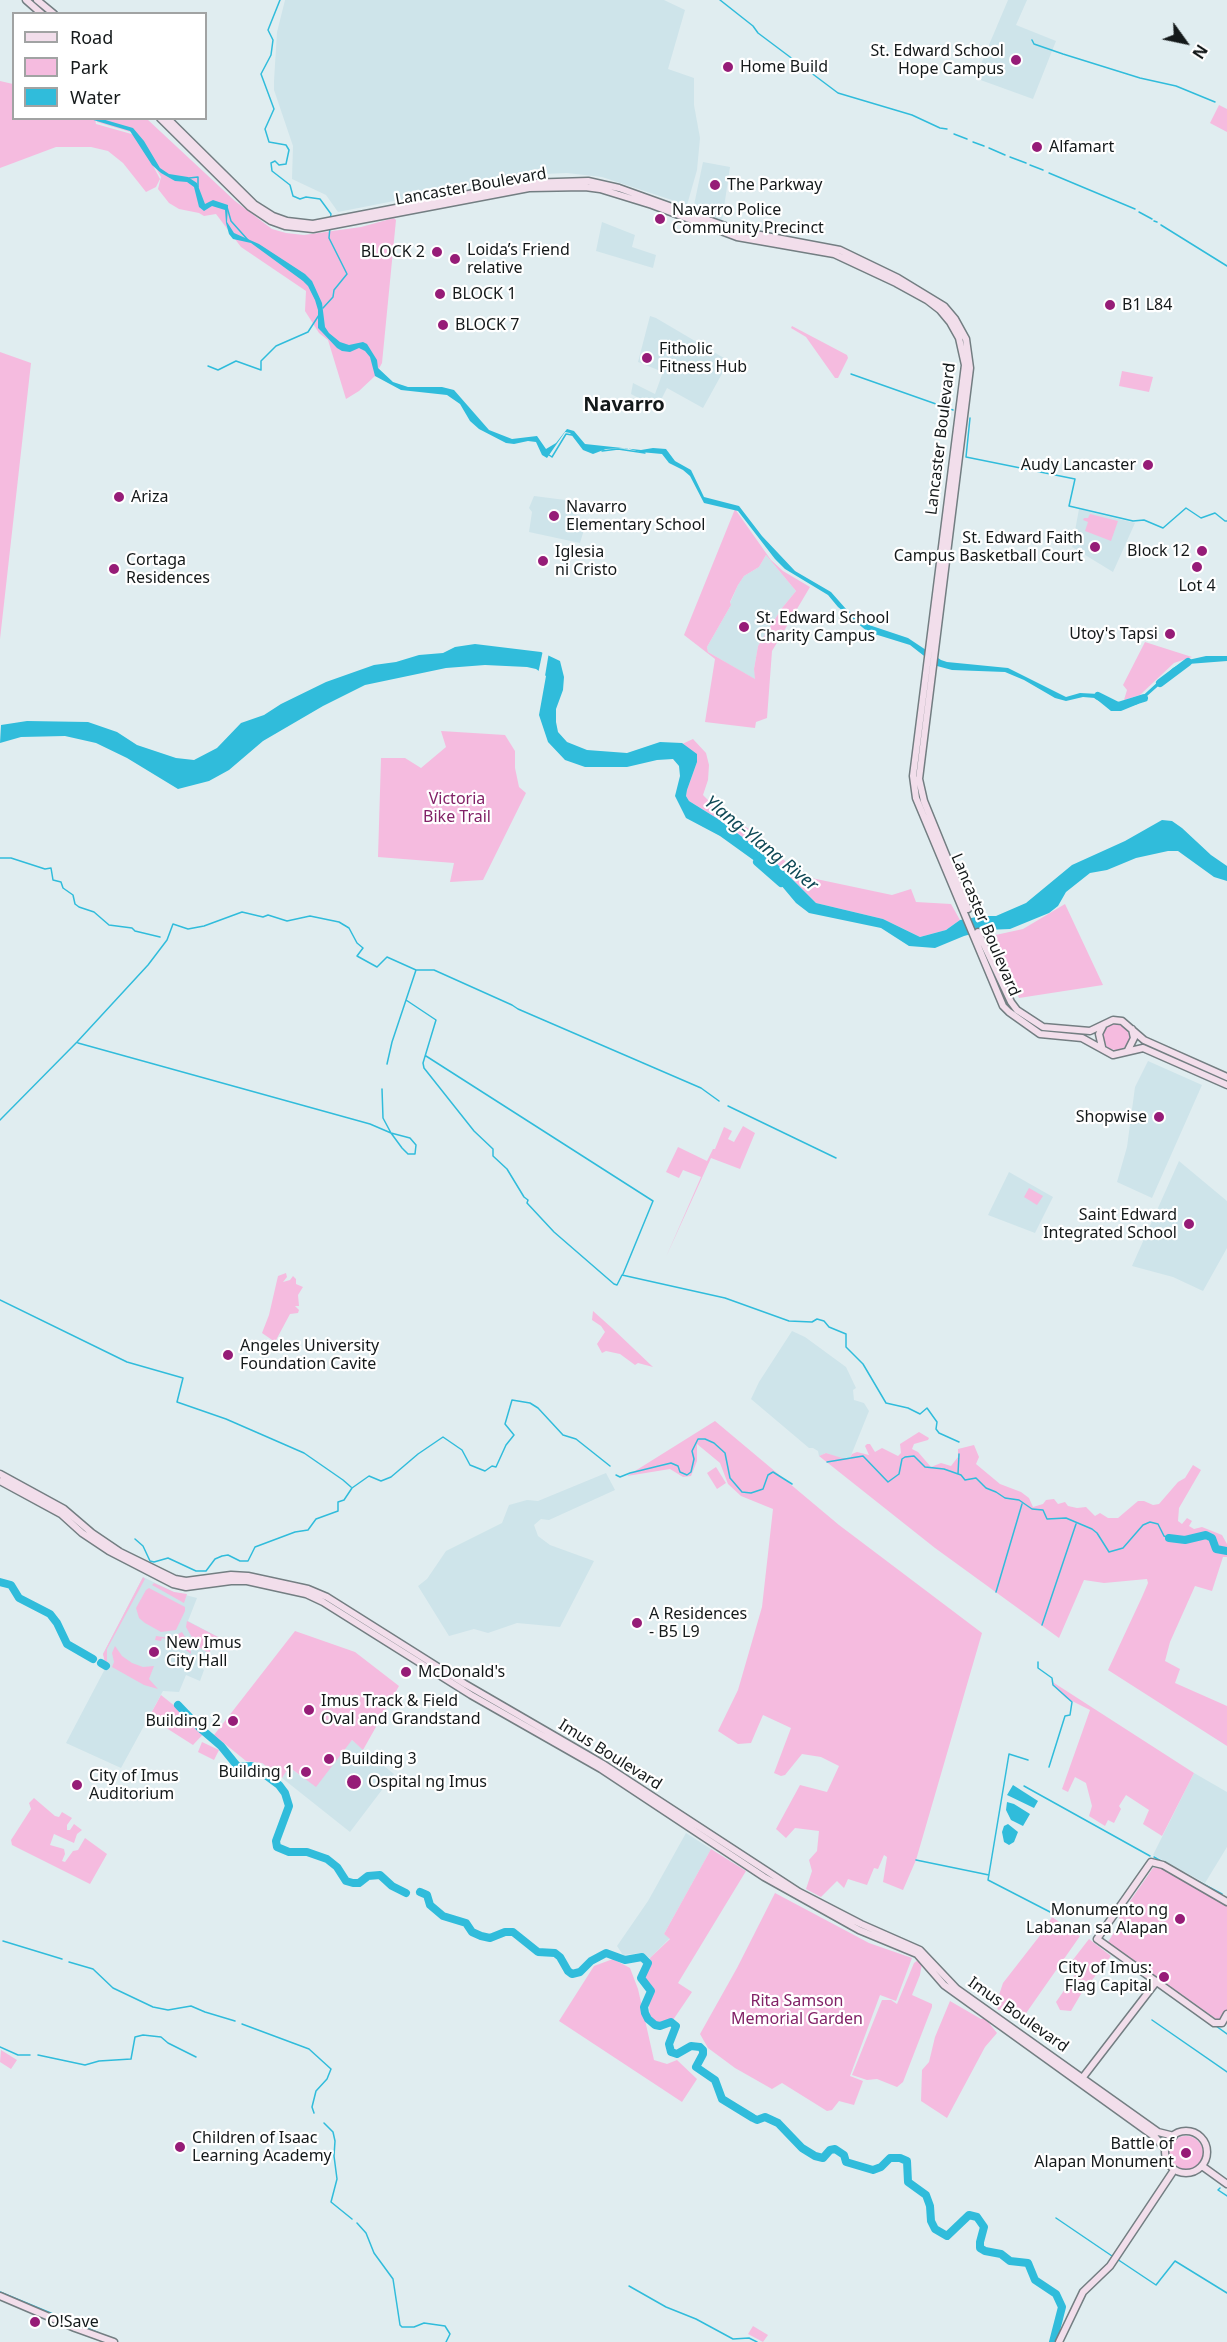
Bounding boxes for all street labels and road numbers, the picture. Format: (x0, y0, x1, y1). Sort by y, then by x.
street label: Lancaster Boulevard (394, 164, 548, 210)
street label: Lancaster Boulevard (922, 362, 960, 516)
street label: Lancaster Boulevard (946, 851, 1024, 999)
street label: Imus Boulevard (555, 1716, 665, 1794)
street label: Imus Boulevard (964, 1973, 1072, 2057)

